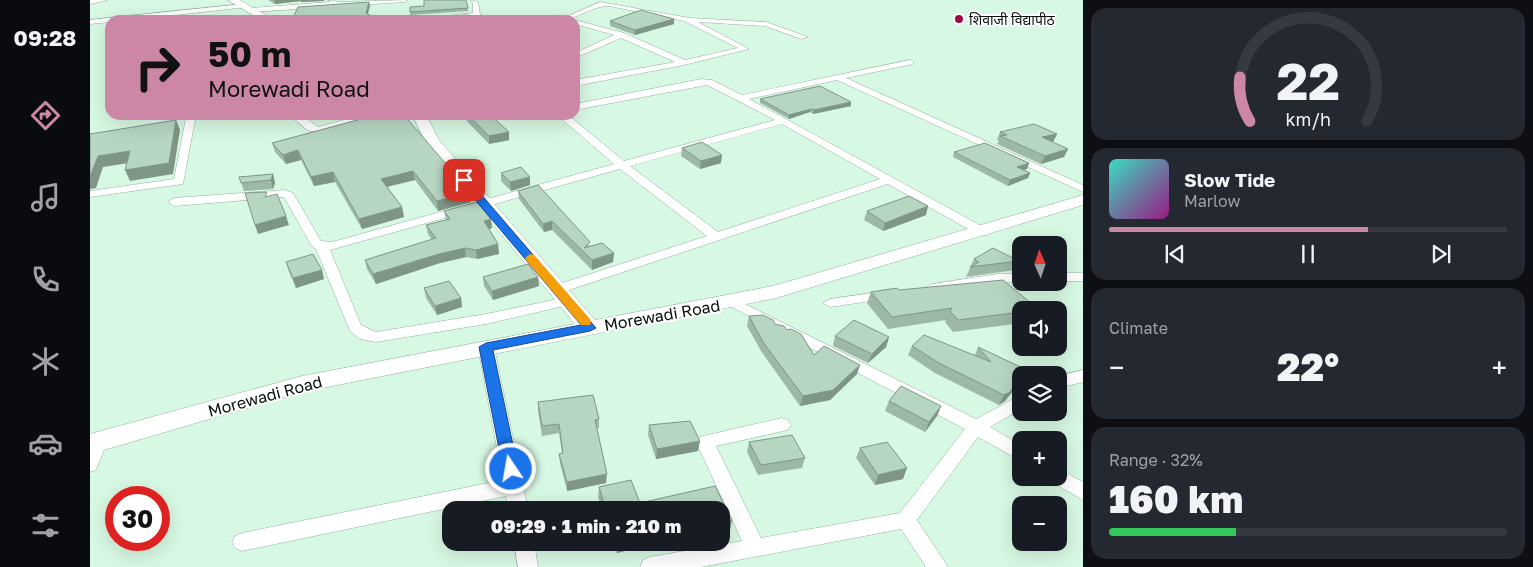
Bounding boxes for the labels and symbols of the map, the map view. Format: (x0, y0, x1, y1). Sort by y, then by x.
place label: शिवाजी विद्यापीठ (969, 11, 1056, 28)
marker: शिवाजी विद्यापीठ (953, 13, 965, 25)
pin (443, 159, 485, 201)
north arrow (1012, 236, 1068, 291)
street label: Morewadi Road (602, 295, 722, 335)
street label: Morewadi Road (206, 371, 324, 421)
position arrow (484, 442, 536, 494)
speed limit sign: 30 (105, 486, 170, 551)

